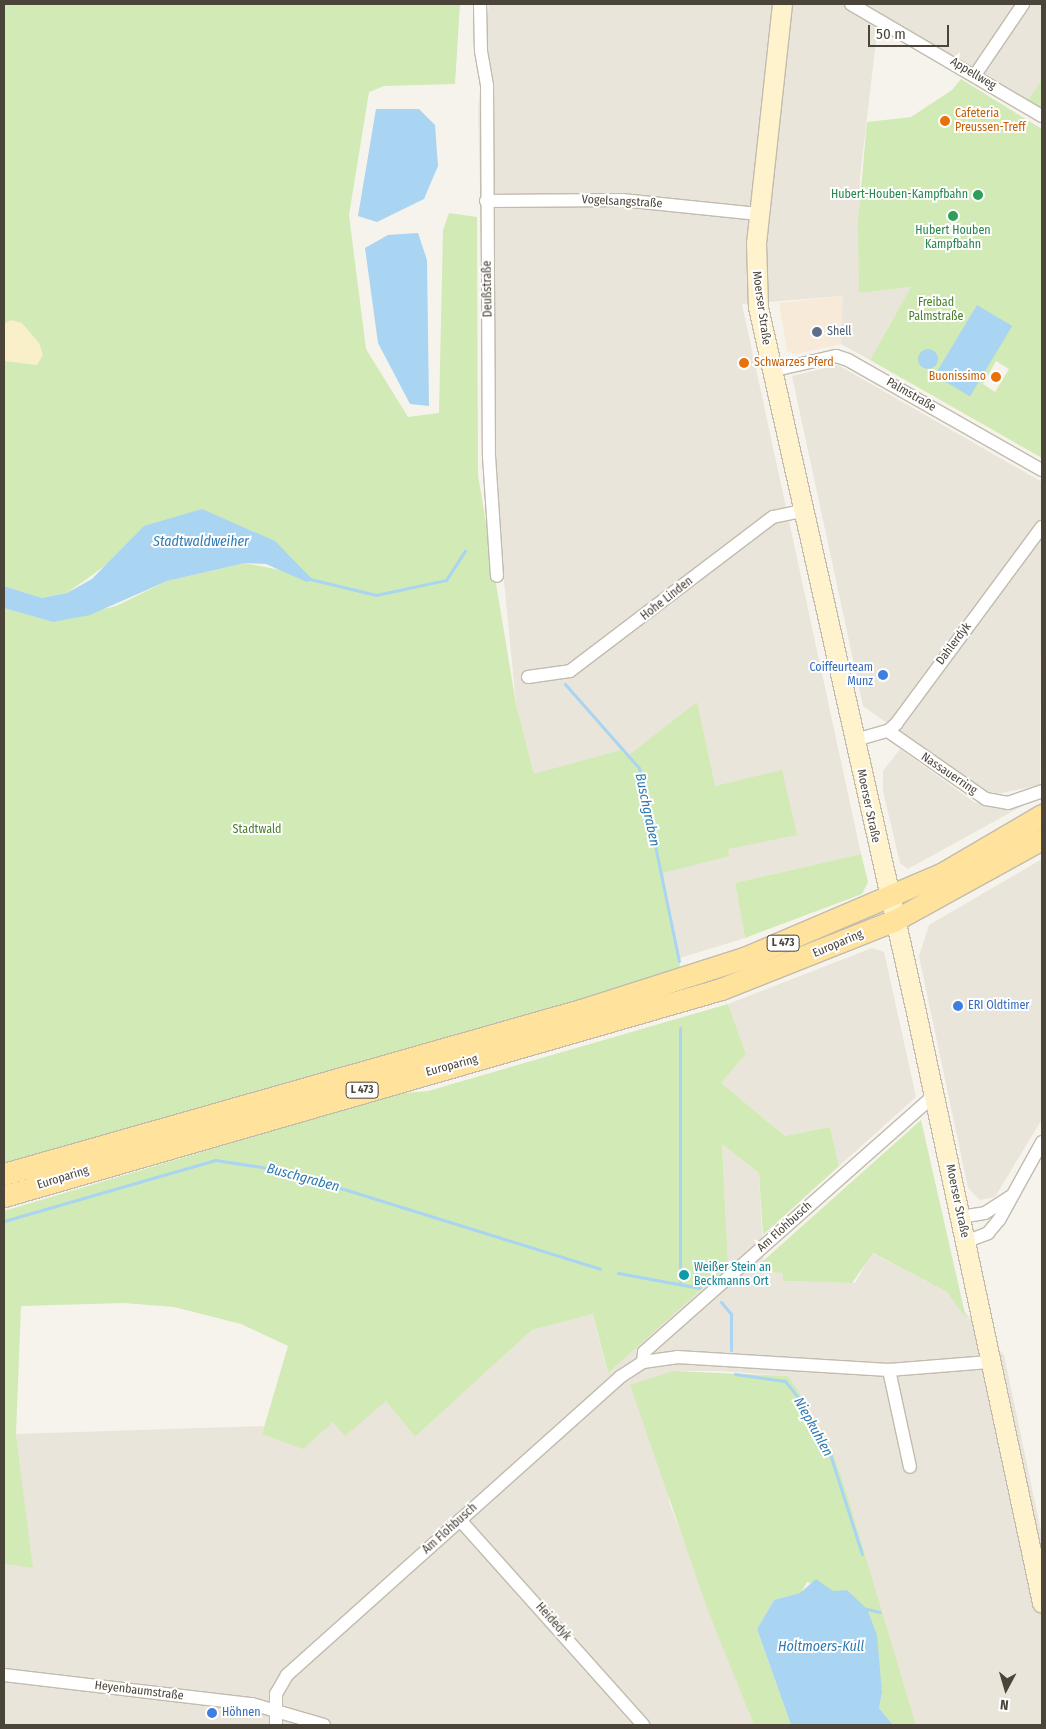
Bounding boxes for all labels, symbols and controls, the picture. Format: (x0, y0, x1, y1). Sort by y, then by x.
scale bar (871, 15, 952, 47)
text: 50 m (876, 25, 906, 43)
street label: Appellweg (948, 55, 998, 93)
place label: Cafeteria Preussen-Treff (955, 107, 1026, 135)
marker: Cafeteria Preussen-Treff (939, 115, 951, 127)
place label: Hubert-Houben-Kampfbahn (831, 188, 968, 202)
marker: Hubert-Houben-Kampfbahn (972, 189, 984, 201)
street label: Vogelsangstraße (581, 193, 663, 211)
marker: Hubert Houben Kampfbahn (947, 210, 959, 222)
place label: Hubert Houben Kampfbahn (915, 224, 991, 252)
street label: Deußstraße (480, 261, 496, 317)
street label: Moerser Straße (749, 270, 773, 346)
park label: Freibad Palmstraße (909, 296, 963, 324)
place label: Shell (827, 325, 852, 339)
marker: Shell (811, 326, 823, 338)
place label: Schwarzes Pferd (754, 356, 834, 370)
marker: Schwarzes Pferd (738, 357, 750, 369)
place label: Buonissimo (929, 370, 986, 384)
marker: Buonissimo (990, 371, 1002, 383)
street label: Palmstraße (884, 375, 938, 415)
water label: Stadtwaldweiher (153, 534, 249, 550)
street label: Hohe Linden (638, 574, 696, 624)
street label: Dahlerdyk (933, 620, 975, 668)
place label: Coiffeurteam Munz (810, 661, 873, 689)
marker: Coiffeurteam Munz (877, 669, 889, 681)
street label: Nassauerring (918, 750, 980, 798)
street label: Moerser Straße (853, 768, 883, 844)
water label: Buschgraben (631, 772, 663, 848)
park label: Stadtwald (232, 823, 282, 837)
street label: Europaring (811, 927, 865, 961)
road number: L 473 (766, 934, 800, 951)
place label: ERI Oldtimer (968, 999, 1029, 1013)
marker: ERI Oldtimer (952, 1000, 964, 1012)
street label: Europaring (424, 1052, 480, 1080)
road number: L 473 (344, 1082, 380, 1098)
water label: Buschgraben (265, 1160, 341, 1196)
street label: Europaring (35, 1163, 91, 1193)
street label: Moerser Straße (942, 1163, 972, 1239)
street label: Am Flohbusch (755, 1199, 815, 1255)
place label: Weißer Stein an Beckmanns Ort (694, 1261, 771, 1289)
marker: Weißer Stein an Beckmanns Ort (678, 1269, 690, 1281)
water label: Niepkuhlen (790, 1394, 836, 1460)
street label: Am Flohbusch (420, 1501, 480, 1557)
street label: Heidedyk (532, 1600, 574, 1644)
water label: Holtmoers-Kull (778, 1639, 864, 1655)
north arrow (981, 1664, 1031, 1714)
street label: Heyenbaumstraße (94, 1678, 184, 1704)
text: N (999, 1696, 1009, 1713)
place label: Höhnen (222, 1706, 260, 1720)
marker: Höhnen (206, 1707, 218, 1719)

